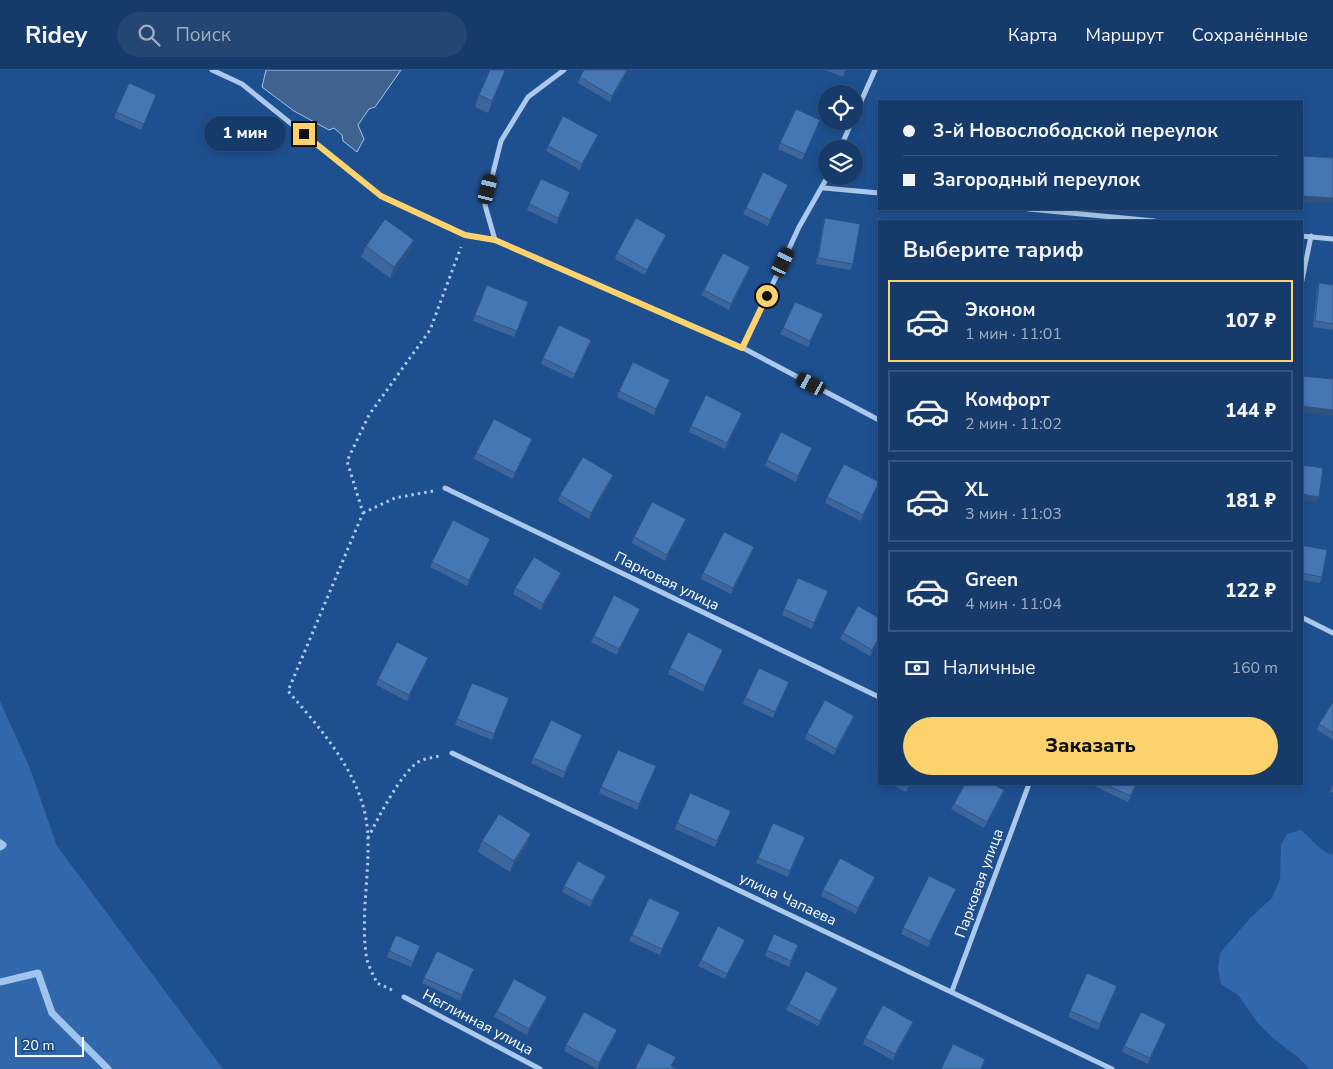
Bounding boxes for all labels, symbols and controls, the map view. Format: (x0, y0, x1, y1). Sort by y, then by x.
search box (117, 12, 467, 57)
text: Ridey (25, 19, 87, 51)
icon: search (135, 21, 163, 49)
text: Поиск (175, 22, 231, 48)
text: Карта (1008, 23, 1058, 47)
text: Маршрут (1086, 23, 1164, 47)
text: Сохранённые (1192, 23, 1308, 47)
map controls (818, 85, 863, 185)
button: locate (818, 85, 863, 130)
callout: 1 мин (204, 116, 286, 152)
text: 3-й Новослободской переулок (933, 118, 1218, 144)
text: 1 мин (222, 122, 268, 144)
route end (293, 123, 315, 145)
button: layers (818, 140, 863, 185)
text: Загородный переулок (933, 167, 1140, 193)
car (477, 173, 498, 205)
text: Выберите тариф (903, 235, 1084, 265)
car (769, 245, 796, 279)
route start (756, 285, 778, 307)
text: Эконом (965, 297, 1036, 323)
icon: car (905, 299, 950, 344)
text: 107 ₽ (1225, 308, 1276, 334)
text: 1 мин · 11:01 (965, 323, 1062, 345)
car (794, 370, 827, 398)
text: Комфорт (965, 387, 1050, 413)
icon: car (905, 389, 950, 434)
text: 144 ₽ (1225, 398, 1276, 424)
text: 2 мин · 11:02 (965, 413, 1062, 435)
text: XL (965, 477, 988, 503)
icon: car (905, 479, 950, 524)
text: 181 ₽ (1225, 488, 1276, 514)
text: 3 мин · 11:03 (965, 503, 1062, 525)
street label: Парковая улица (611, 547, 723, 615)
text: Green (965, 567, 1018, 593)
icon: car (905, 569, 950, 614)
text: 122 ₽ (1225, 578, 1276, 604)
text: 4 мин · 11:04 (965, 593, 1062, 615)
icon: cash (903, 654, 931, 682)
text: Наличные (943, 655, 1036, 681)
text: 160 m (1231, 657, 1278, 679)
button: Заказать (903, 717, 1278, 775)
street label: Парковая улица (950, 826, 1008, 940)
street label: улица Чапаева (736, 868, 840, 930)
street label: Неглинная улица (419, 984, 537, 1060)
scale bar (15, 1034, 84, 1057)
text: 20 m (22, 1036, 54, 1055)

